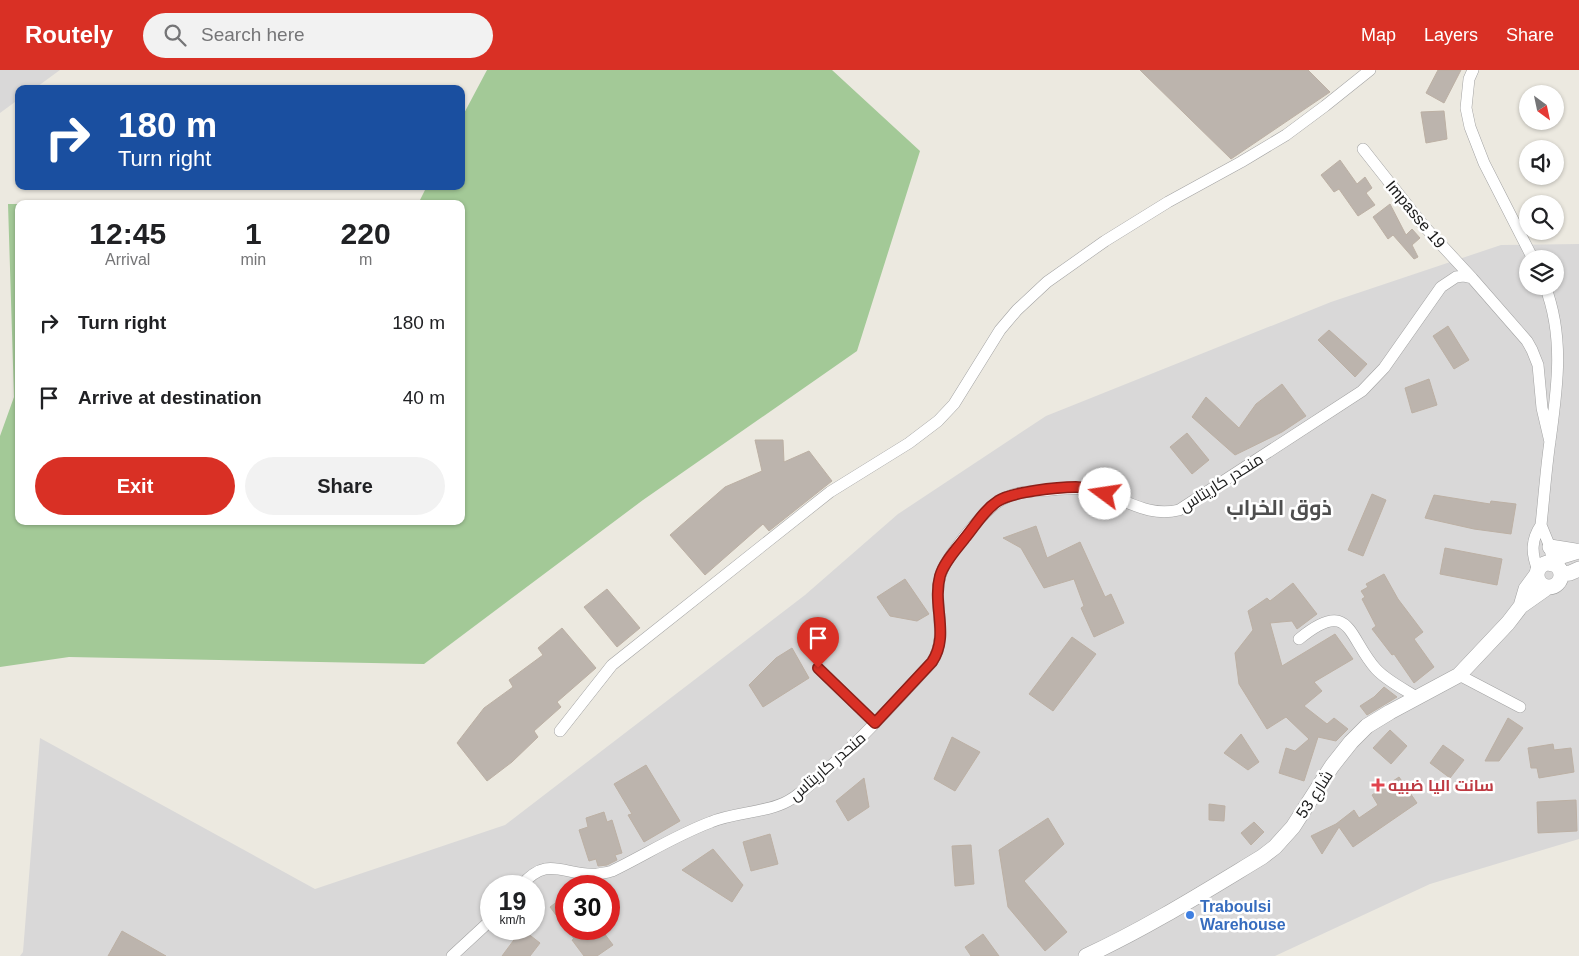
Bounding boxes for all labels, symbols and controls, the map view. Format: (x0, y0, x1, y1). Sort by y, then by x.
search box (143, 13, 493, 58)
text: Routely (25, 21, 113, 48)
icon: search (161, 21, 189, 49)
text: Search here (201, 24, 305, 45)
text: Map (1361, 25, 1396, 45)
text: Layers (1424, 25, 1478, 45)
text: Share (1506, 25, 1554, 45)
north arrow (1519, 85, 1564, 130)
map controls (1519, 85, 1564, 295)
icon: right (35, 105, 100, 170)
text: 180 m (118, 105, 217, 144)
button: sound (1519, 140, 1564, 185)
text: Turn right (118, 146, 211, 171)
street label: Impasse 19 (1383, 177, 1449, 252)
button: search (1519, 195, 1564, 240)
text: 12:45 (89, 217, 166, 250)
text: 1 (245, 217, 262, 250)
text: 220 (341, 217, 391, 250)
button: layers (1519, 250, 1564, 295)
text: Arrival (105, 251, 150, 268)
text: min (240, 251, 266, 268)
text: m (359, 251, 372, 268)
icon: right (35, 309, 63, 337)
text: Turn right (78, 312, 166, 333)
text: 180 m (392, 312, 445, 333)
icon: arrive (35, 384, 63, 412)
text: Arrive at destination (78, 387, 262, 408)
text: 40 m (403, 387, 445, 408)
street label: منحدر كاريتاس (1176, 450, 1267, 517)
button: Exit (35, 457, 235, 515)
button: Share (245, 457, 445, 515)
position arrow (1078, 467, 1130, 519)
district label: ذوق الخراب (1226, 496, 1332, 521)
pin (797, 617, 839, 668)
icon: arrive (804, 624, 832, 652)
street label: منحدر كاريتاس (786, 729, 870, 806)
street label: شارع 53 (1293, 767, 1339, 823)
place label: سانت اليا ضبيه (1388, 777, 1494, 794)
marker: سانت اليا ضبيه (1372, 779, 1384, 791)
speed limit sign: 30 (555, 875, 620, 940)
text: 19 (499, 887, 526, 915)
place label: Traboulsi Warehouse (1200, 898, 1286, 933)
marker: Traboulsi Warehouse (1184, 909, 1196, 921)
text: km/h (499, 913, 526, 927)

